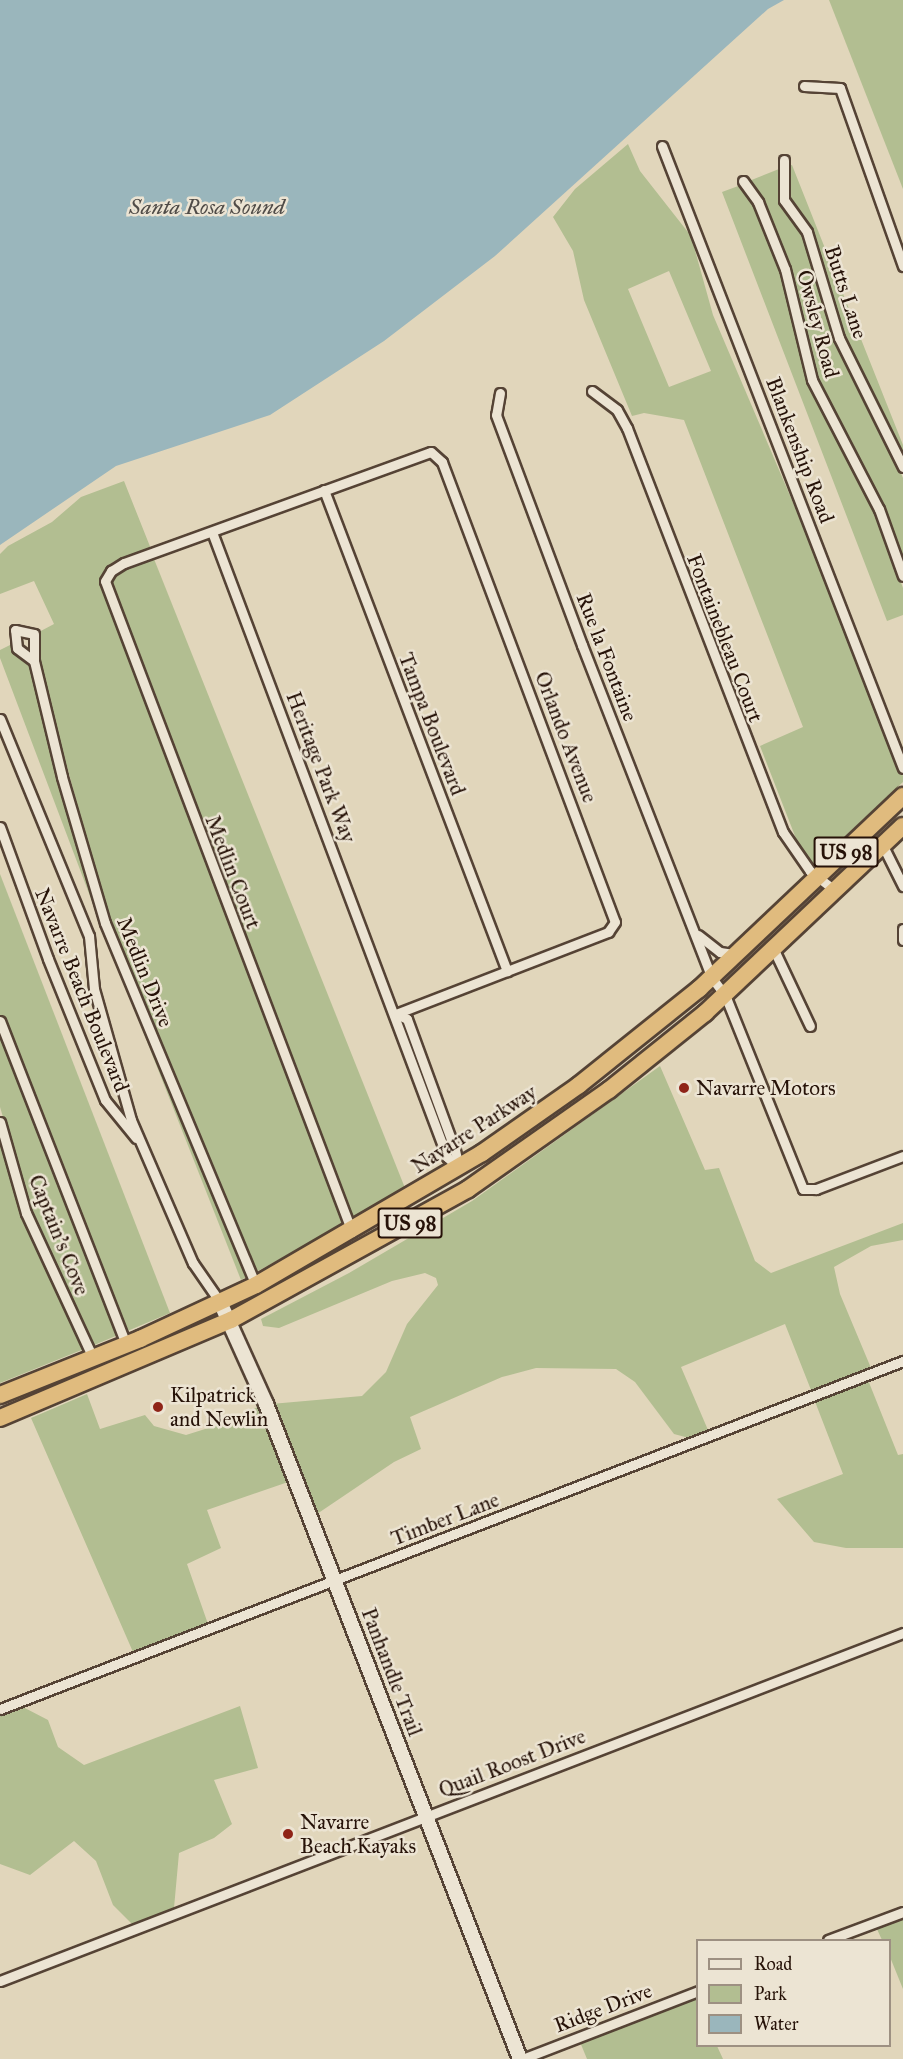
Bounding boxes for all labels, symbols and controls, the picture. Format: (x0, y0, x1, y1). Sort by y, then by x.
water label: Santa Rosa Sound (129, 194, 285, 220)
street label: Butts Lane (819, 242, 873, 342)
street label: Owsley Road (791, 267, 845, 381)
street label: Blankenship Road (761, 373, 839, 527)
street label: Fontainebleau Court (681, 550, 769, 726)
street label: Rue la Fontaine (571, 589, 643, 725)
street label: Tampa Boulevard (393, 649, 471, 799)
street label: Orlando Avenue (529, 668, 603, 806)
street label: Heritage Park Way (281, 688, 361, 846)
street label: Medlin Court (200, 812, 266, 932)
road number: US 98 (813, 835, 879, 869)
street label: Navarre Beach Boulevard (30, 884, 134, 1096)
street label: Medlin Drive (111, 913, 179, 1031)
place label: Navarre Motors (696, 1075, 836, 1101)
street label: Navarre Parkway (407, 1079, 541, 1179)
marker: Navarre Motors (677, 1081, 691, 1095)
street label: Captain's Cove (23, 1171, 95, 1299)
road number: US 98 (377, 1206, 443, 1240)
place label: Kilpatrick and Newlin (170, 1382, 268, 1432)
marker: Kilpatrick and Newlin (151, 1400, 165, 1414)
street label: Timber Lane (387, 1487, 503, 1551)
street label: Panhandle Trail (356, 1604, 428, 1740)
street label: Quail Roost Drive (435, 1723, 589, 1803)
place label: Navarre Beach Kayaks (300, 1809, 416, 1859)
marker: Navarre Beach Kayaks (281, 1827, 295, 1841)
legend (696, 1939, 891, 2047)
text: Road (754, 1953, 792, 1975)
street label: Ridge Drive (551, 1978, 655, 2038)
text: Park (754, 1983, 787, 2005)
text: Water (754, 2013, 798, 2035)

